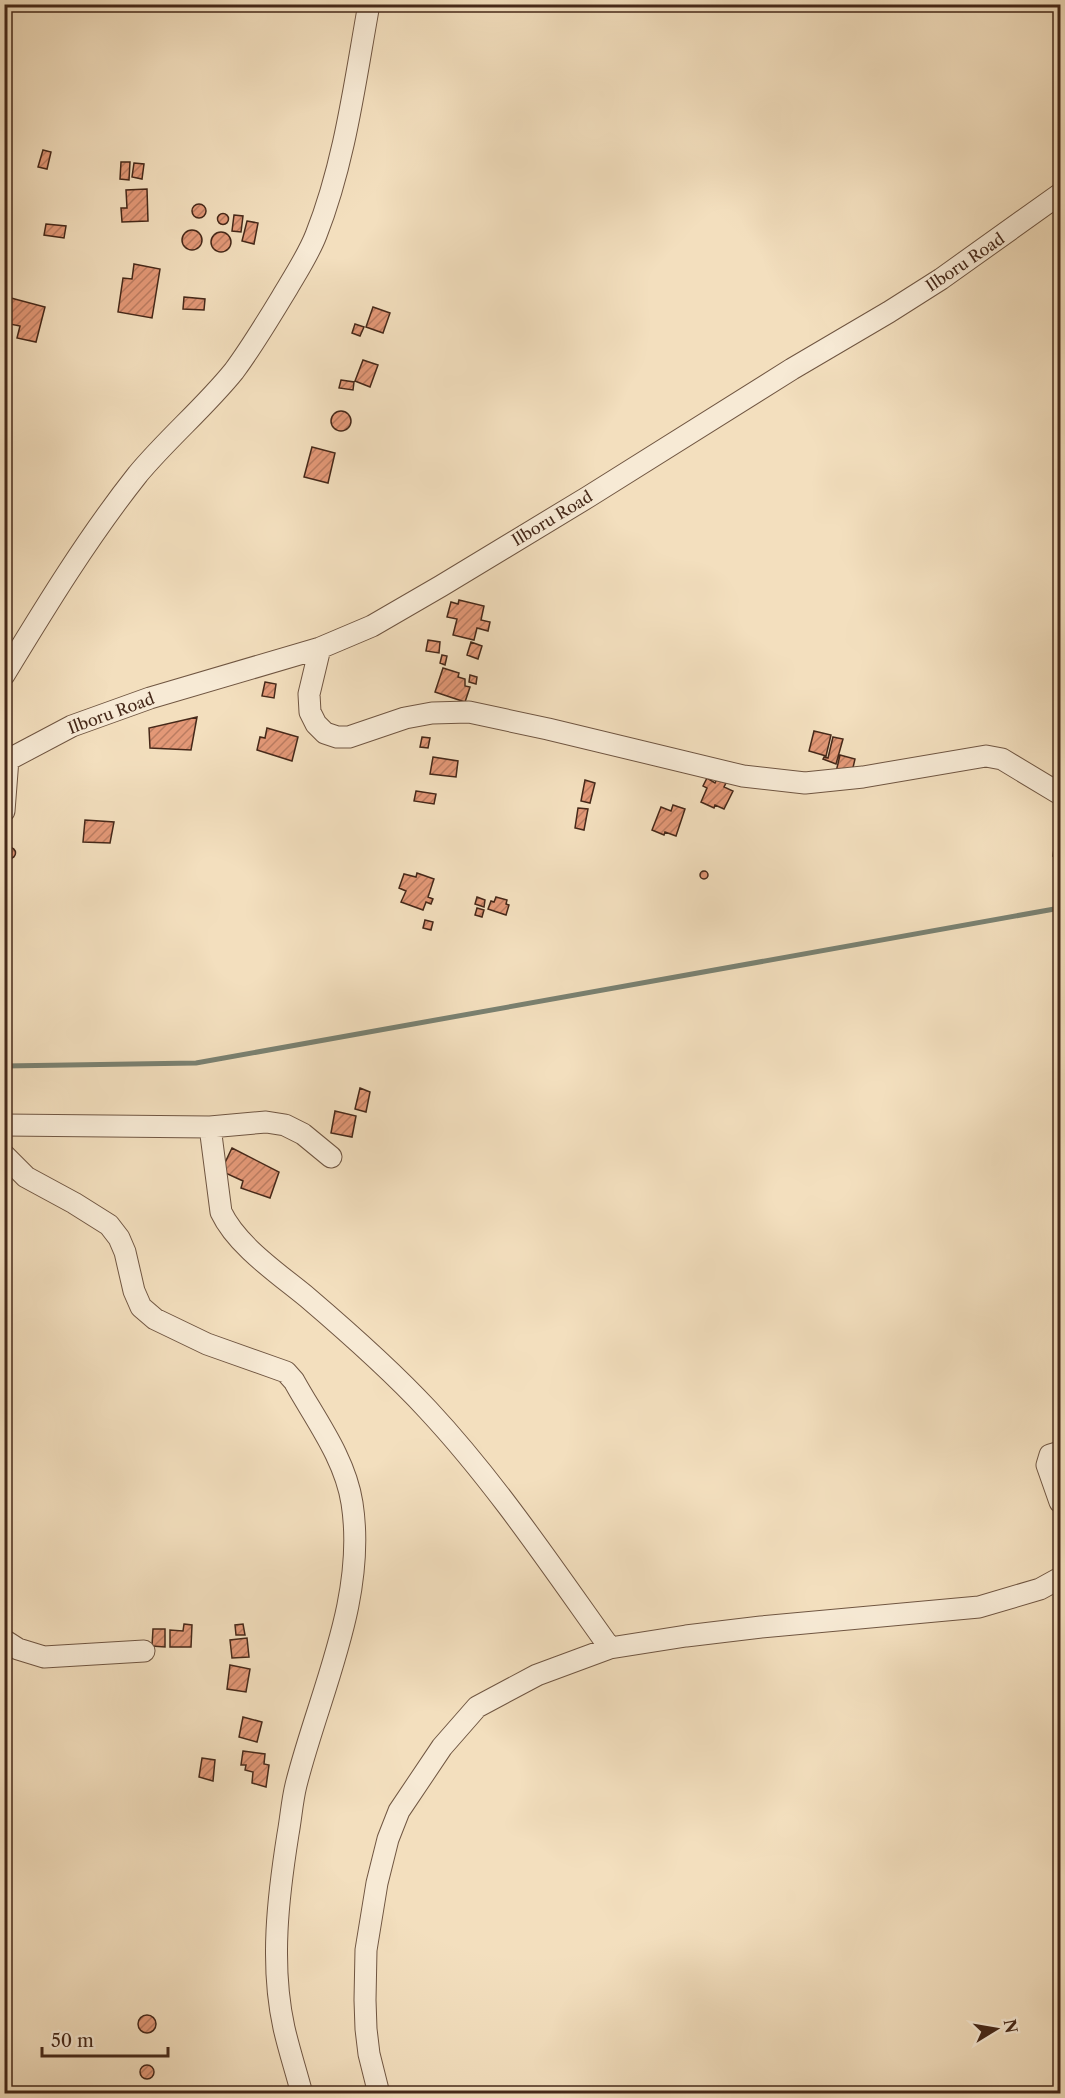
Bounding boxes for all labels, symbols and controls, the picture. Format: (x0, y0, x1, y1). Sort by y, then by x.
street label: Ilboru Road (922, 228, 1008, 296)
street label: Ilboru Road (508, 486, 596, 550)
street label: Ilboru Road (65, 688, 157, 738)
north arrow (966, 1999, 1026, 2059)
text: N (1000, 2017, 1022, 2035)
scale bar (42, 2020, 168, 2058)
text: 50 m (51, 2030, 94, 2052)

